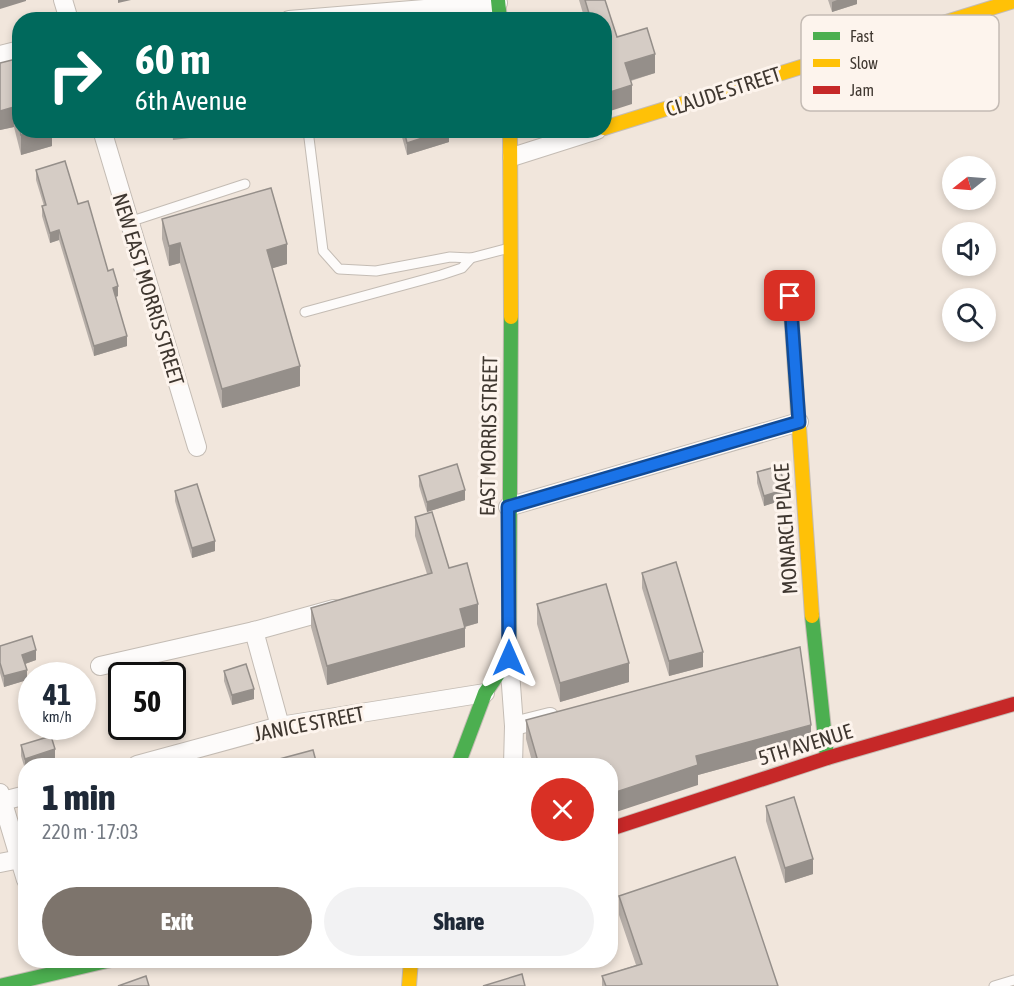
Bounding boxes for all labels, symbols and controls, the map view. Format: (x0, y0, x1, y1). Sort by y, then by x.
legend (801, 15, 999, 111)
text: Fast (850, 27, 874, 45)
text: 60 m (135, 35, 210, 83)
icon: right (36, 36, 114, 114)
text: Slow (850, 54, 878, 72)
street label: CLAUDE STREET (662, 61, 784, 121)
text: Jam (850, 81, 874, 99)
text: 6th Avenue (135, 85, 247, 116)
north arrow (942, 156, 996, 210)
map controls (942, 156, 996, 342)
street label: NEW EAST MORRIS STREET (108, 190, 190, 388)
button: sound (942, 222, 996, 276)
pin (764, 270, 815, 321)
icon: arrive (773, 279, 806, 312)
button: search (942, 288, 996, 342)
street label: EAST MORRIS STREET (475, 356, 501, 516)
street label: MONARCH PLACE (768, 463, 802, 595)
position arrow (477, 626, 541, 690)
speed limit sign: 50 (108, 662, 186, 740)
text: 41 (43, 677, 71, 711)
street label: JANICE STREET (252, 701, 366, 745)
text: km/h (42, 708, 72, 725)
street label: 5TH AVENUE (755, 718, 855, 770)
text: 1 min (42, 776, 116, 818)
button: close (531, 778, 594, 841)
text: 220 m · 17:03 (42, 820, 139, 843)
button: Exit (42, 887, 312, 956)
button: Share (324, 887, 594, 956)

